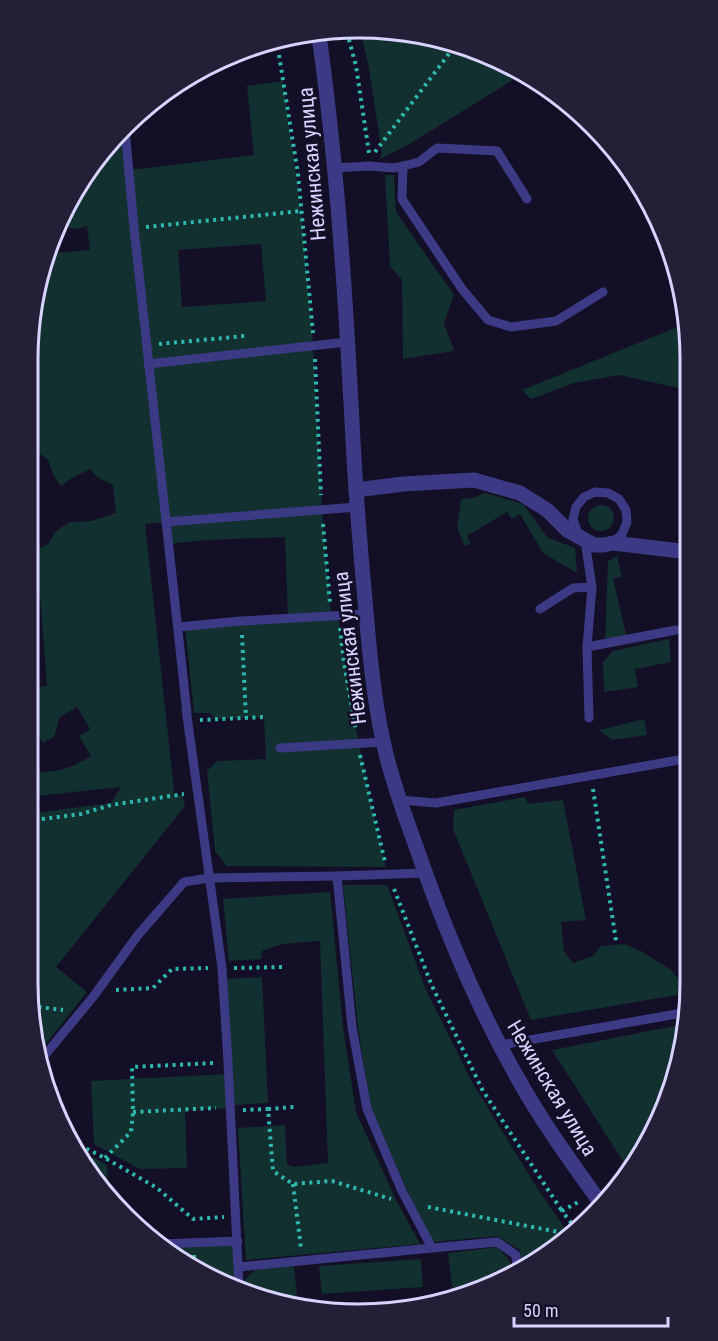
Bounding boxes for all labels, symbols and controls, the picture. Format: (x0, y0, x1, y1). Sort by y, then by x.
street label: Нежинская улица (293, 86, 331, 242)
street label: Нежинская улица (329, 570, 371, 726)
street label: Нежинская улица (502, 1016, 602, 1160)
scale bar (514, 1290, 668, 1328)
text: 50 m (523, 1300, 558, 1321)

